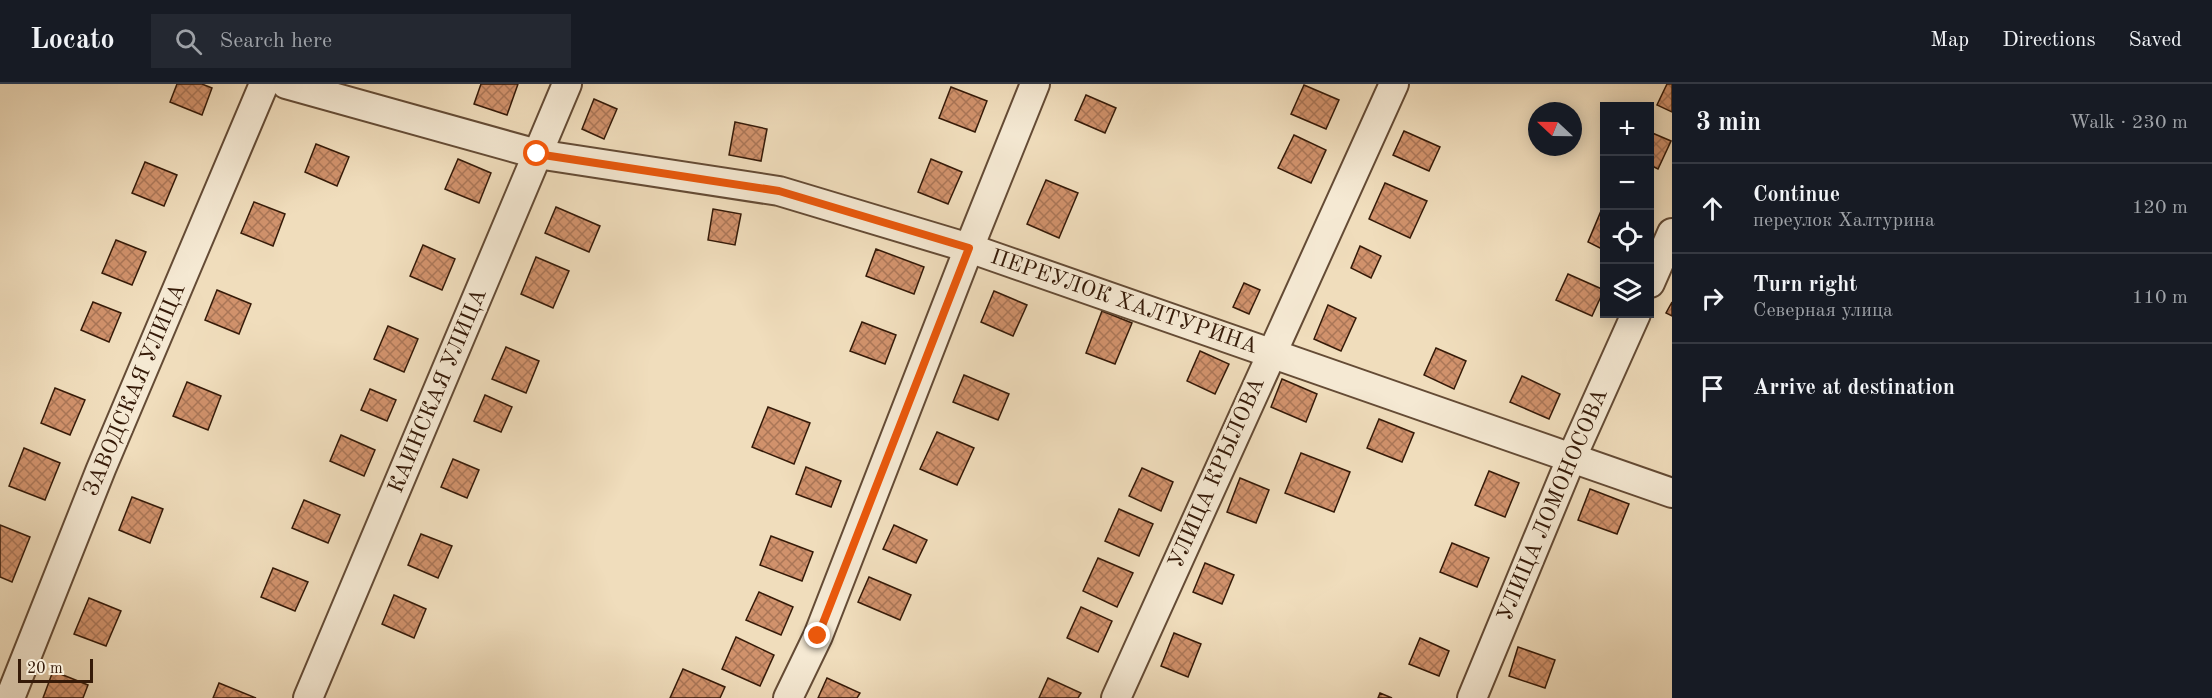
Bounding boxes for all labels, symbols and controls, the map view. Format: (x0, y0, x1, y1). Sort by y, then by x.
search box (151, 14, 571, 68)
icon: search (172, 25, 205, 58)
text: Locato (30, 27, 115, 55)
text: Search here (220, 30, 332, 52)
text: Map (1930, 30, 1969, 51)
text: Directions (2002, 30, 2096, 51)
text: Saved (2129, 30, 2182, 51)
north arrow (1528, 102, 1582, 156)
map controls (1600, 102, 1654, 318)
button: + (1600, 102, 1654, 156)
text: 3 min (1696, 110, 1761, 136)
text: Walk · 230 m (2069, 113, 2188, 133)
route start (523, 140, 549, 166)
button: − (1600, 156, 1654, 210)
text: Continue (1753, 184, 1840, 206)
icon: ahead (1696, 192, 1729, 225)
text: 120 m (2132, 198, 2188, 218)
button: locate (1600, 210, 1654, 264)
text: переулок Халтурина (1753, 211, 1935, 231)
street label: ПЕРЕУЛОК ХАЛТУРИНА (987, 246, 1261, 358)
button: layers (1600, 264, 1654, 318)
text: Turn right (1753, 274, 1857, 296)
street label: ЗАВОДСКАЯ УЛИЦА (80, 280, 190, 500)
icon: right (1696, 282, 1729, 315)
street label: КАИНСКАЯ УЛИЦА (385, 285, 491, 496)
text: 110 m (2132, 288, 2188, 308)
text: Северная улица (1753, 301, 1893, 321)
icon: arrive (1696, 372, 1729, 405)
street label: УЛИЦА КРЫЛОВА (1165, 374, 1269, 572)
text: Arrive at destination (1753, 377, 1955, 399)
street label: УЛИЦА ЛОМОНОСОВА (1494, 385, 1612, 624)
route end (804, 622, 830, 648)
scale bar (18, 656, 93, 684)
text: 20 m (27, 661, 63, 677)

